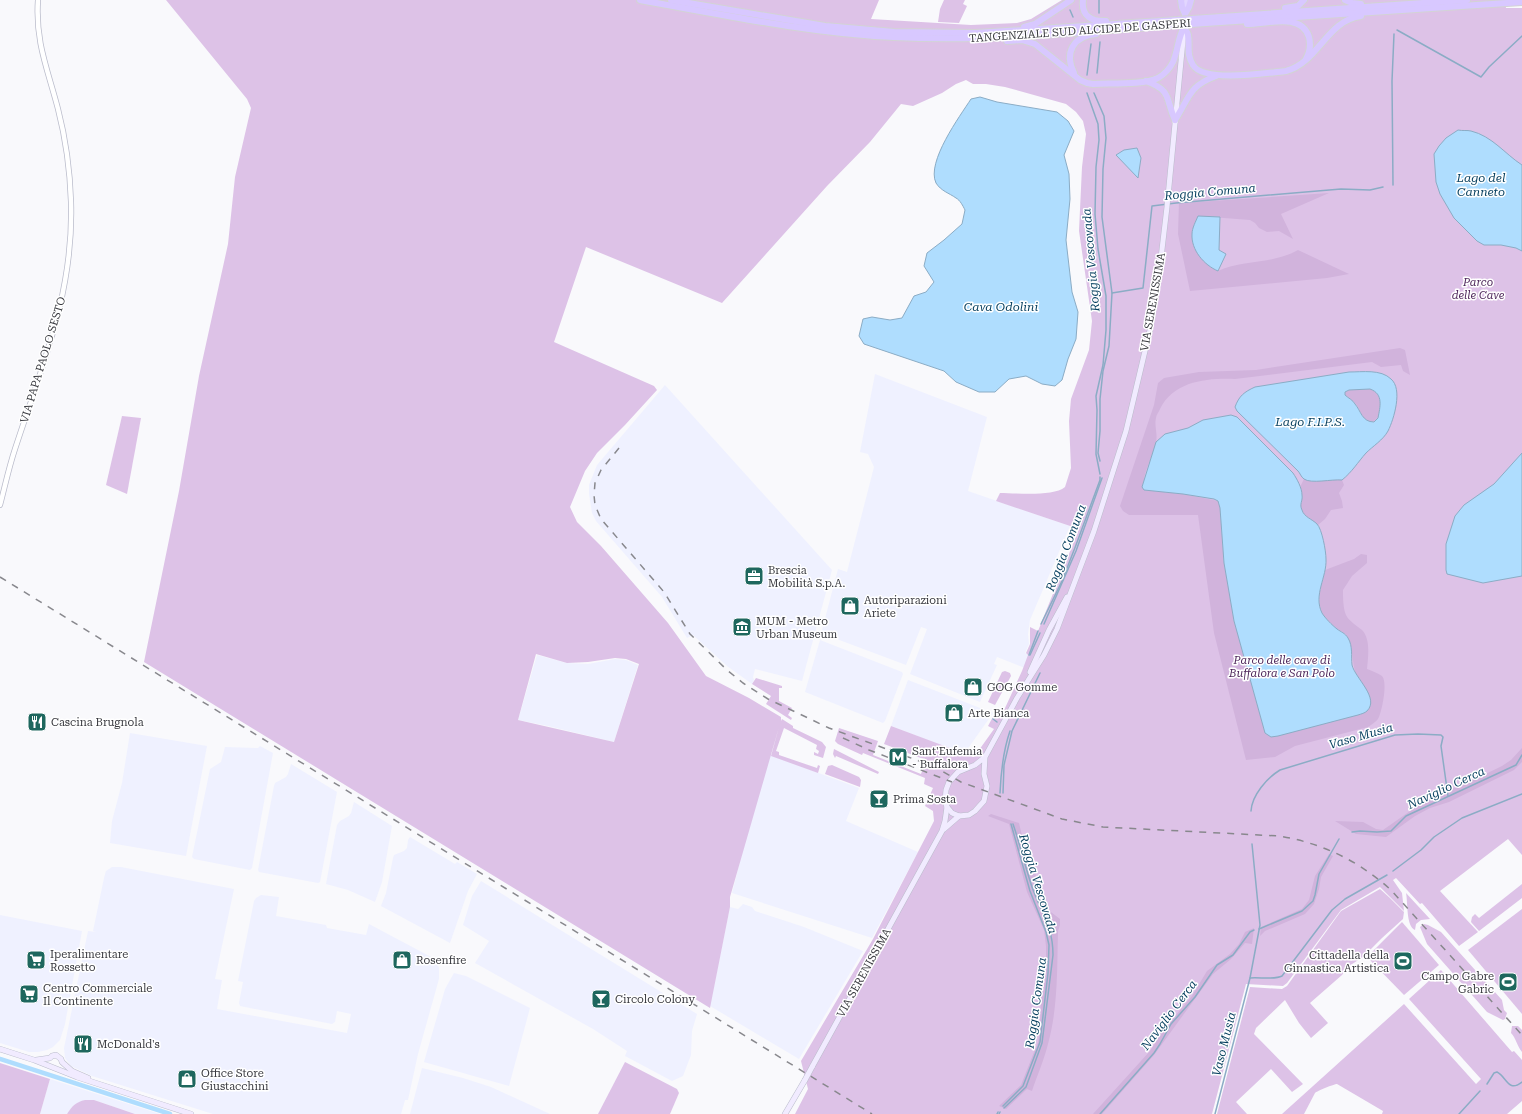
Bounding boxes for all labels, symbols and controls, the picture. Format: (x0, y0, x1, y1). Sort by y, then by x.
street label: TANGENZIALE SUD ALCIDE DE GASPERI (969, 17, 1191, 45)
water label: Lago del Canneto (1455, 171, 1506, 199)
water label: Roggia Comuna (1163, 181, 1256, 203)
water label: Roggia Vescovada (1080, 208, 1103, 313)
street label: VIA SERENISSIMA (1138, 252, 1168, 352)
park label: Parco delle Cave (1452, 276, 1505, 302)
street label: VIA PAPA PAOLO SESTO (18, 295, 68, 425)
water label: Cava Odolini (964, 300, 1038, 314)
water label: Lago F.I.P.S. (1274, 415, 1345, 429)
water label: Roggia Comuna (1043, 503, 1089, 594)
place label: Brescia Mobilità S.p.A. (768, 564, 845, 590)
office icon: Brescia Mobilità S.p.A. (743, 565, 765, 587)
place label: Autoriparazioni Ariete (864, 594, 947, 620)
shop icon: Autoriparazioni Ariete (839, 595, 861, 617)
place label: MUM - Metro Urban Museum (756, 615, 837, 641)
museum icon: MUM - Metro Urban Museum (731, 616, 753, 638)
park label: Parco delle cave di Buffalora e San Polo (1228, 654, 1335, 680)
shop icon: GOG Gomme (962, 676, 984, 698)
place label: GOG Gomme (987, 681, 1057, 694)
shop icon: Arte Bianca (943, 702, 965, 724)
place label: Arte Bianca (968, 707, 1029, 720)
restaurant icon: Cascina Brugnola (26, 711, 48, 733)
place label: Cascina Brugnola (51, 716, 144, 729)
water label: Vaso Musia (1328, 720, 1394, 752)
place label: Sant'Eufemia - Buffalora (912, 745, 982, 771)
metro station icon: Sant'Eufemia - Buffalora (887, 746, 909, 768)
water label: Naviglio Cerca (1404, 764, 1487, 813)
bar icon: Prima Sosta (868, 788, 890, 810)
place label: Prima Sosta (893, 793, 956, 806)
water label: Roggia Vescovada (1016, 831, 1060, 936)
street label: VIA SERENISSIMA (834, 926, 894, 1020)
place label: Iperalimentare Rossetto (50, 948, 128, 974)
supermarket icon: Iperalimentare Rossetto (25, 949, 47, 971)
shop icon: Rosenfire (391, 949, 413, 971)
place label: Cittadella della Ginnastica Artistica (1284, 949, 1389, 975)
sports icon: Cittadella della Ginnastica Artistica (1392, 950, 1414, 972)
place label: Rosenfire (416, 954, 466, 967)
water label: Roggia Comuna (1023, 957, 1049, 1050)
place label: Campo Gabre Gabric (1421, 970, 1494, 996)
sports icon: Campo Gabre Gabric (1497, 971, 1519, 993)
water label: Naviglio Cerca (1138, 977, 1200, 1054)
place label: Centro Commerciale Il Continente (43, 982, 152, 1008)
supermarket icon: Centro Commerciale Il Continente (18, 983, 40, 1005)
bar icon: Circolo Colony (590, 988, 612, 1010)
place label: Circolo Colony (615, 993, 696, 1006)
water label: Vaso Musia (1209, 1011, 1239, 1077)
restaurant icon: McDonald's (72, 1033, 94, 1055)
place label: McDonald's (97, 1038, 160, 1051)
place label: Office Store Giustacchini (201, 1067, 269, 1093)
shop icon: Office Store Giustacchini (176, 1068, 198, 1090)

